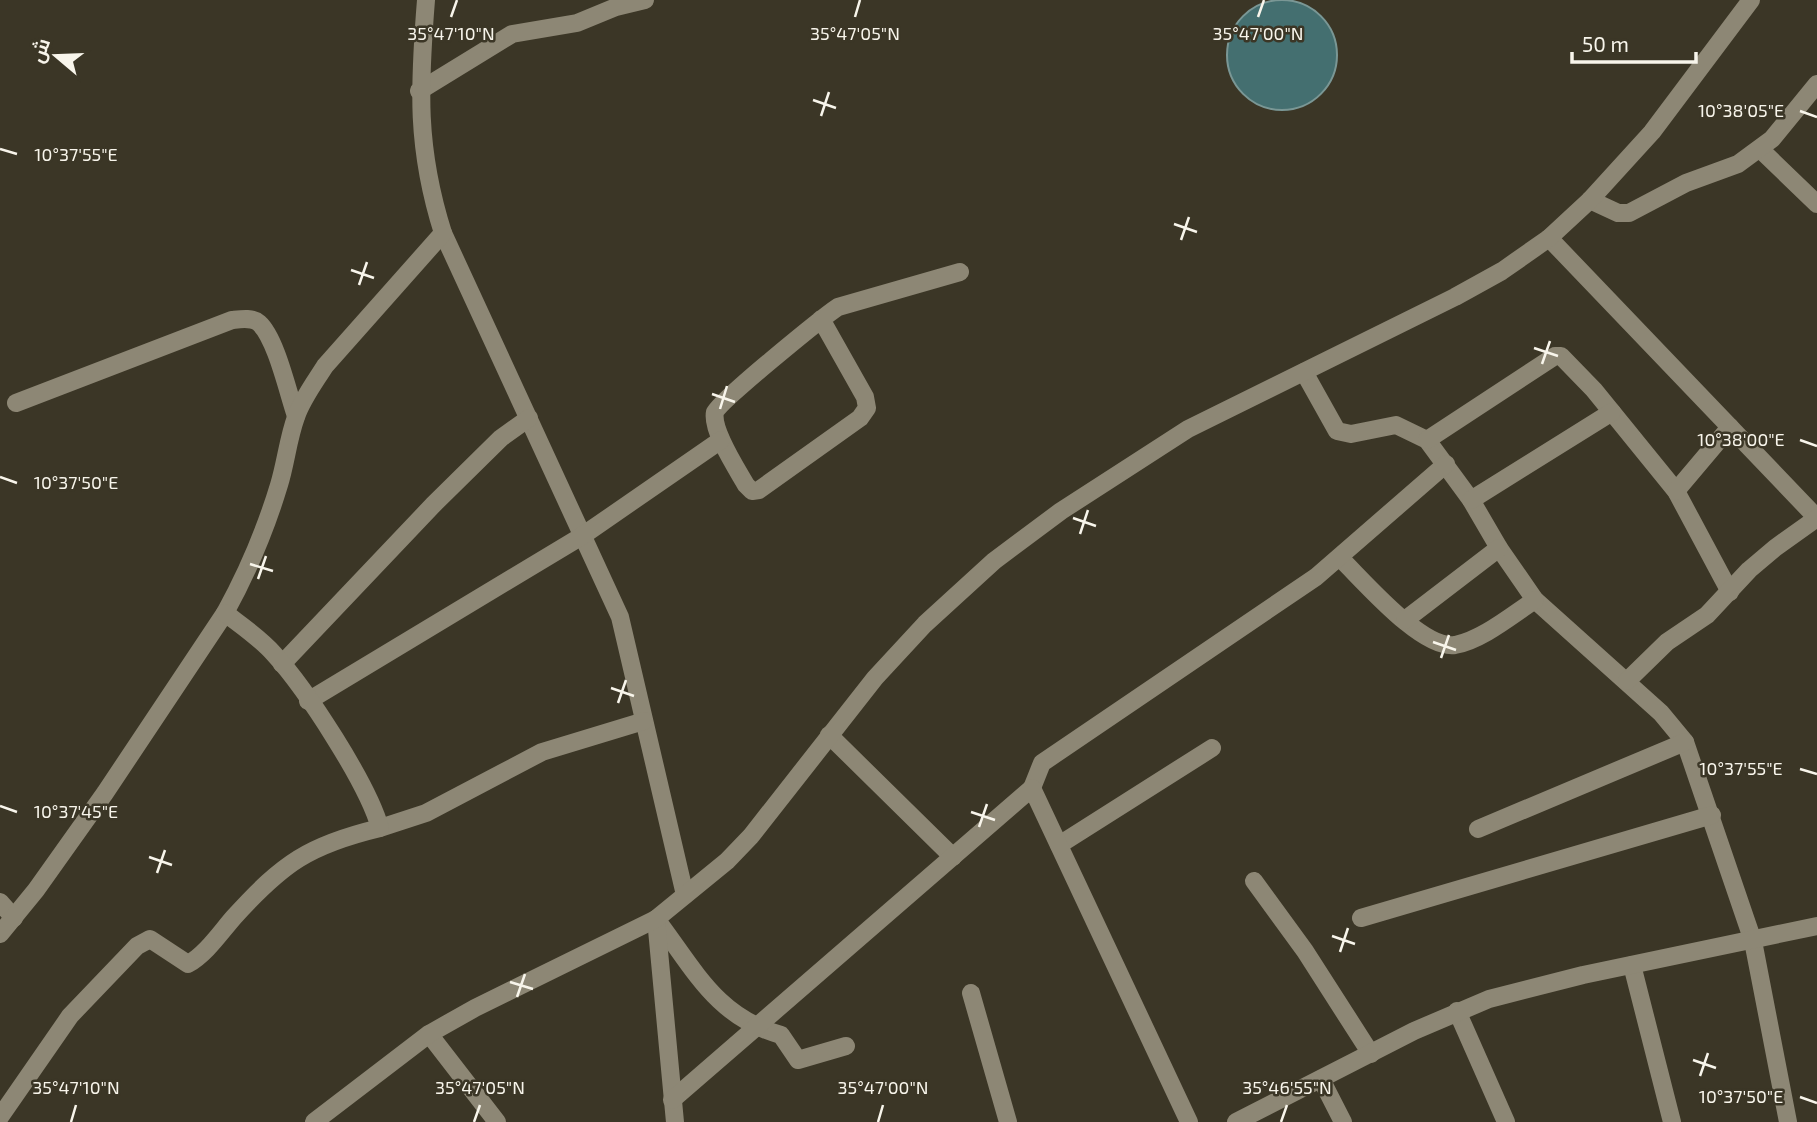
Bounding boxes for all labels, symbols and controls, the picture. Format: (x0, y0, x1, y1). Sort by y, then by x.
north arrow (21, 21, 91, 91)
scale bar (1572, 21, 1696, 65)
text: 35°47'10"N (407, 22, 495, 44)
text: 35°47'05"N (810, 22, 900, 44)
text: 35°47'00"N (1213, 22, 1304, 44)
text: 50 m (1582, 31, 1629, 56)
text: ش (25, 35, 55, 66)
text: 10°38'05"E (1698, 99, 1784, 121)
text: 10°37'55"E (34, 143, 118, 165)
text: 10°38'00"E (1697, 428, 1785, 450)
text: 10°37'50"E (34, 471, 118, 493)
text: 10°37'55"E (1699, 757, 1783, 779)
text: 10°37'45"E (34, 800, 118, 822)
text: 35°47'10"N (32, 1076, 120, 1098)
text: 35°47'05"N (435, 1076, 525, 1098)
text: 35°47'00"N (838, 1076, 929, 1098)
text: 35°46'55"N (1242, 1076, 1332, 1098)
text: 10°37'50"E (1699, 1085, 1783, 1107)

